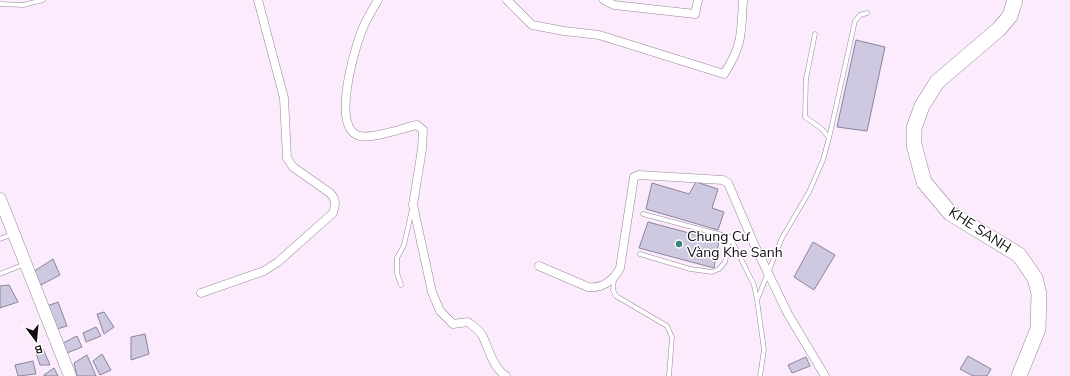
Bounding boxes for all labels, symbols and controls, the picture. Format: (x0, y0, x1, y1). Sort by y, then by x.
street label: KHE SANH (945, 203, 1015, 257)
place label: Chung Cư Vàng Khe Sanh (686, 227, 783, 262)
marker: Chung Cư Vàng Khe Sanh (674, 239, 684, 249)
north arrow (16, 320, 56, 360)
text: B (33, 341, 44, 357)

